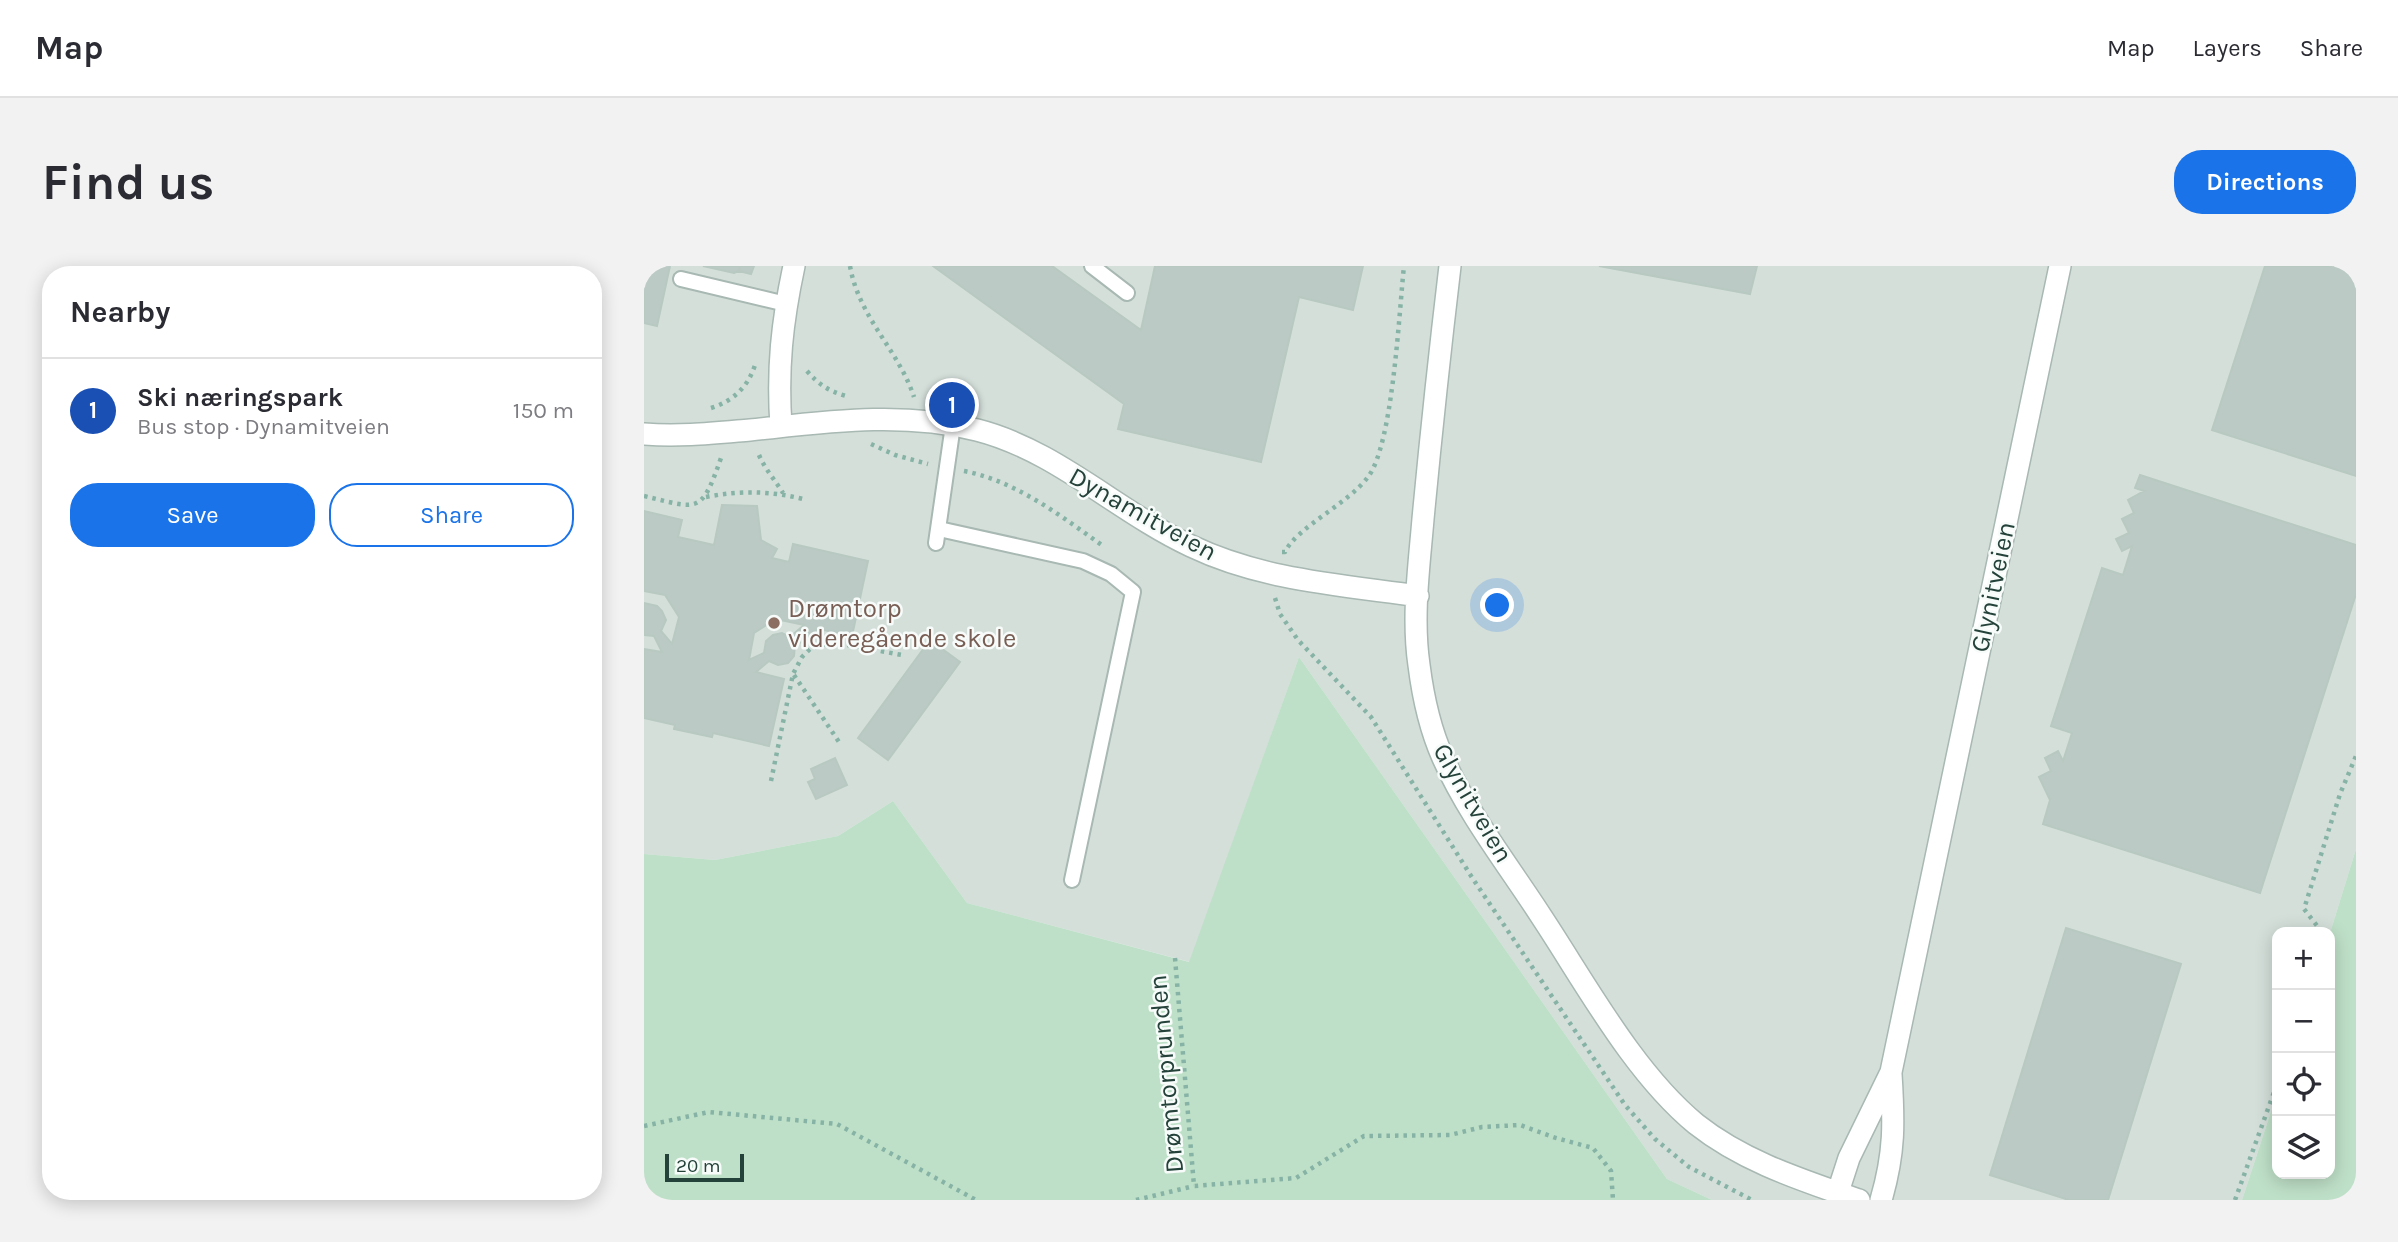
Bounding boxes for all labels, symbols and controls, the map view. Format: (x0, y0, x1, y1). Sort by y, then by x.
text: Map (35, 29, 103, 67)
text: Map (2107, 34, 2155, 62)
text: Layers (2193, 34, 2262, 62)
text: Share (2300, 34, 2363, 62)
button: Directions (2174, 150, 2356, 214)
text: Find us (42, 154, 214, 211)
text: Nearby (70, 294, 170, 330)
pin: 1 (929, 379, 975, 431)
text: Ski næringspark (137, 382, 343, 413)
text: 1 (89, 397, 97, 424)
text: 150 m (513, 397, 574, 424)
text: Bus stop · Dynamitveien (137, 413, 390, 440)
street label: Dynamitveien (1064, 461, 1222, 567)
button: Save (70, 483, 315, 547)
button: Share (329, 483, 574, 547)
street label: Glynitveien (1964, 519, 2022, 655)
your location (1480, 588, 1514, 622)
place label: Drømtorp videregående skole (788, 593, 1016, 654)
marker: Drømtorp videregående skole (766, 615, 782, 631)
street label: Glynitveien (1426, 738, 1520, 868)
map controls (2272, 927, 2335, 1179)
button: + (2272, 927, 2335, 990)
street label: Drømtorprunden (1142, 974, 1190, 1174)
button: − (2272, 990, 2335, 1053)
button: locate (2272, 1053, 2335, 1116)
button: layers (2272, 1116, 2335, 1179)
scale bar (665, 1151, 744, 1183)
text: 20 m (676, 1155, 721, 1177)

